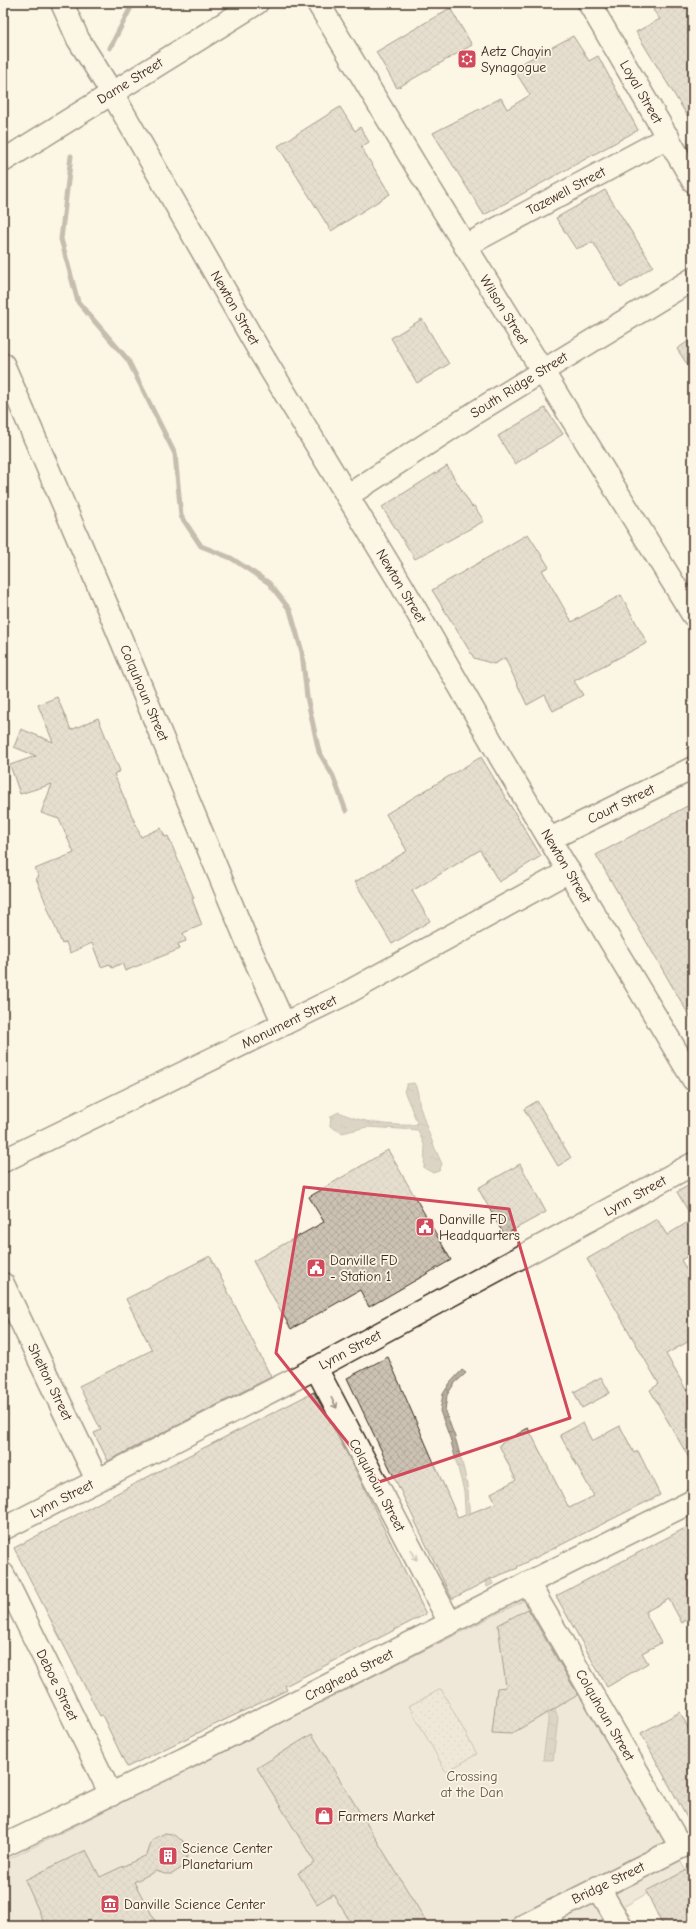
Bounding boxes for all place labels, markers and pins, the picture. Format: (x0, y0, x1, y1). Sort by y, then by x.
place label: Aetz Chayin Synagogue (481, 43, 551, 76)
synagogue icon: Aetz Chayin Synagogue (456, 48, 478, 70)
place label: Danville FD Headquarters (439, 1211, 520, 1244)
public building icon: Danville FD Headquarters (414, 1216, 436, 1238)
place label: Danville FD - Station 1 (330, 1252, 398, 1285)
public building icon: Danville FD - Station 1 (305, 1257, 327, 1279)
shop icon: Farmers Market (313, 1805, 335, 1827)
place label: Farmers Market (338, 1808, 436, 1825)
place label: Science Center Planetarium (182, 1840, 273, 1873)
building icon: Science Center Planetarium (157, 1845, 179, 1867)
museum icon: Danville Science Center (99, 1893, 121, 1915)
place label: Danville Science Center (124, 1896, 265, 1913)

